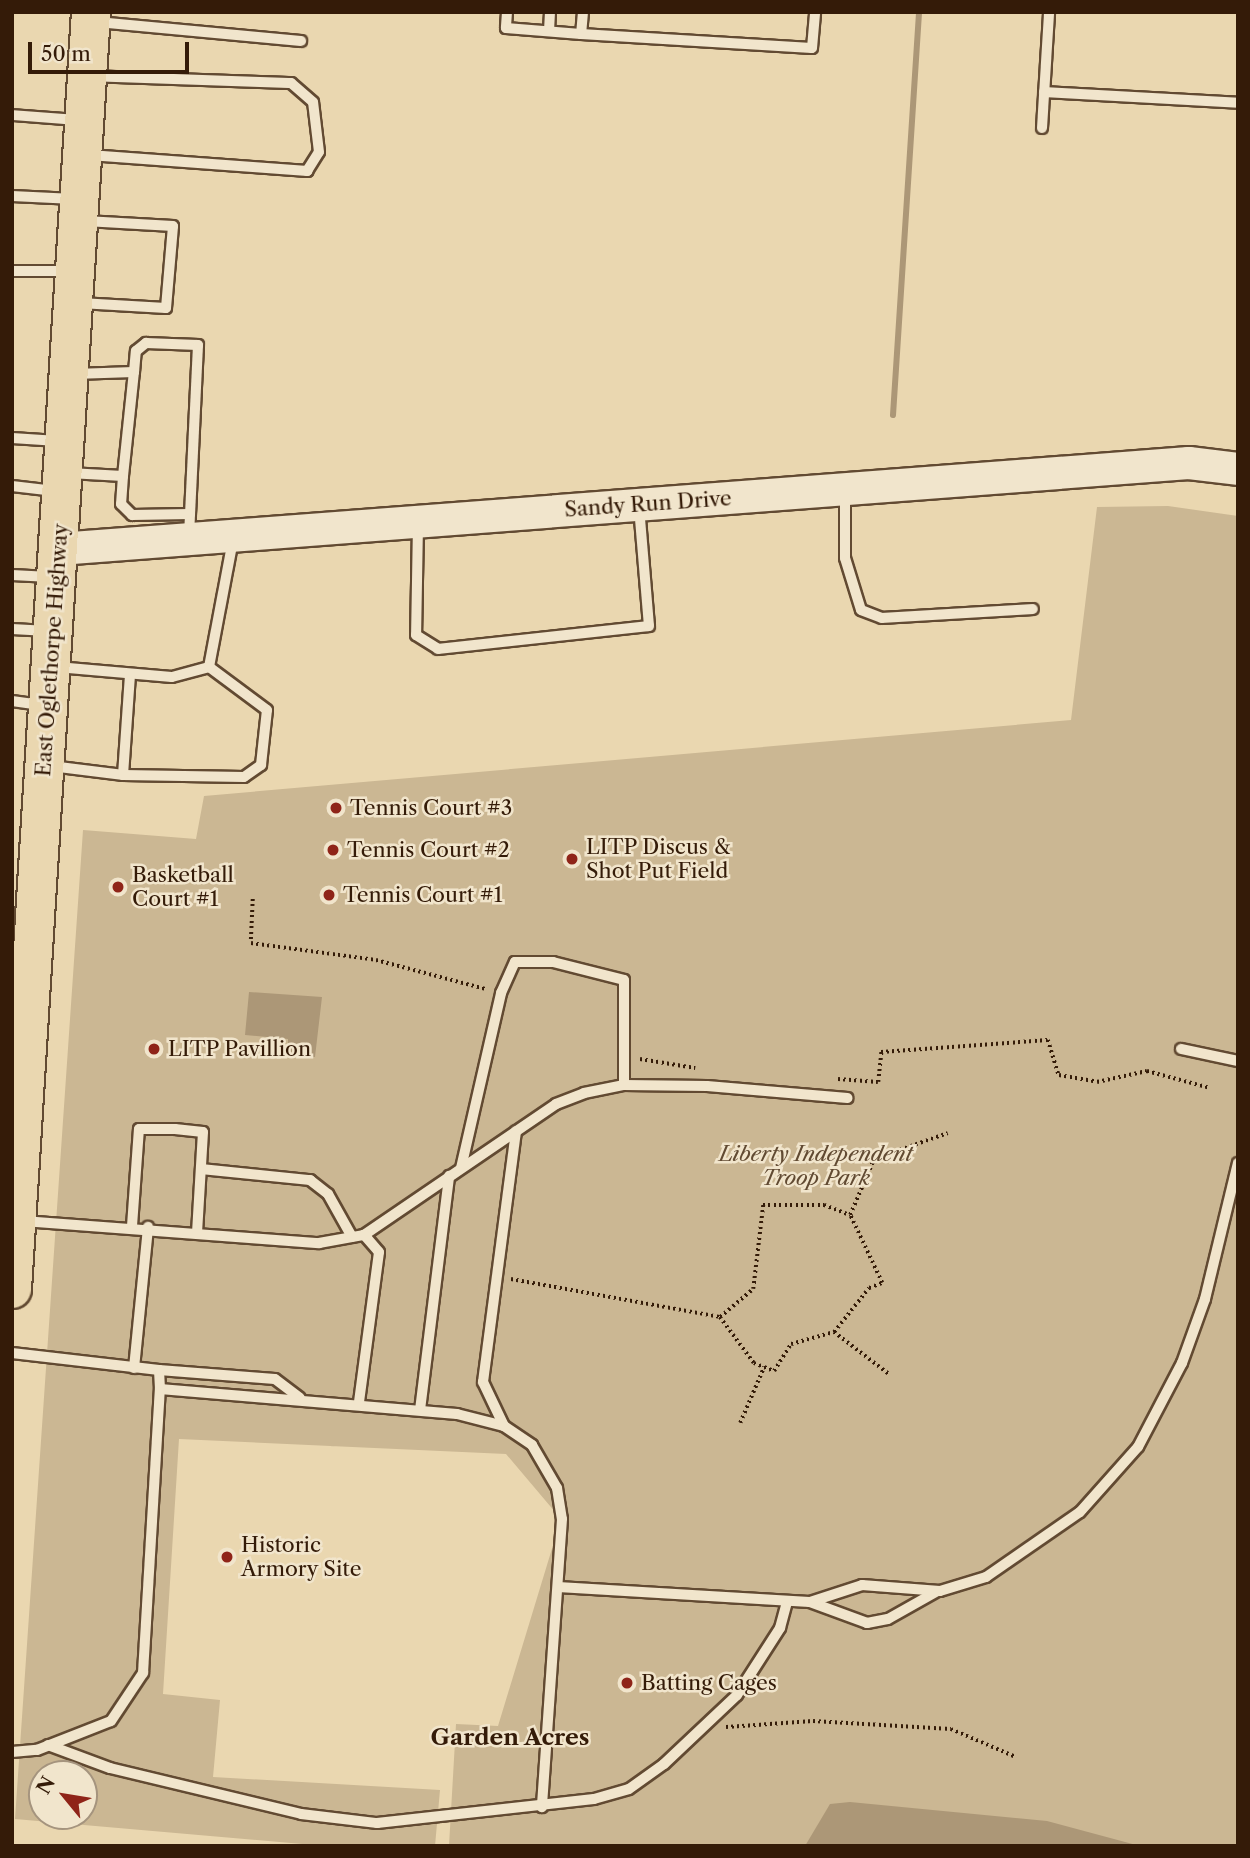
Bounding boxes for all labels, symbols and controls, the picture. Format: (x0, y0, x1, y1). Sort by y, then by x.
scale bar (32, 28, 192, 72)
text: 50 m (41, 41, 91, 66)
street label: Sandy Run Drive (563, 486, 733, 522)
street label: East Oglethorpe Highway (31, 523, 73, 777)
place label: Tennis Court #3 (350, 795, 512, 821)
marker: Tennis Court #3 (328, 800, 344, 816)
place label: LITP Discus & Shot Put Field (586, 834, 731, 884)
place label: Tennis Court #2 (347, 837, 510, 863)
marker: Tennis Court #2 (325, 842, 341, 858)
marker: LITP Discus & Shot Put Field (564, 851, 580, 867)
place label: Basketball Court #1 (132, 862, 234, 912)
marker: Basketball Court #1 (110, 879, 126, 895)
place label: Tennis Court #1 (343, 882, 503, 908)
marker: Tennis Court #1 (321, 887, 337, 903)
place label: LITP Pavillion (168, 1036, 312, 1062)
marker: LITP Pavillion (146, 1041, 162, 1057)
park label: Liberty Independent Troop Park (719, 1141, 913, 1191)
place label: Historic Armory Site (241, 1532, 362, 1582)
marker: Historic Armory Site (219, 1549, 235, 1565)
place label: Batting Cages (641, 1670, 777, 1696)
marker: Batting Cages (619, 1675, 635, 1691)
district label: Garden Acres (430, 1723, 590, 1751)
north arrow (28, 1760, 98, 1830)
text: N (32, 1772, 60, 1798)

